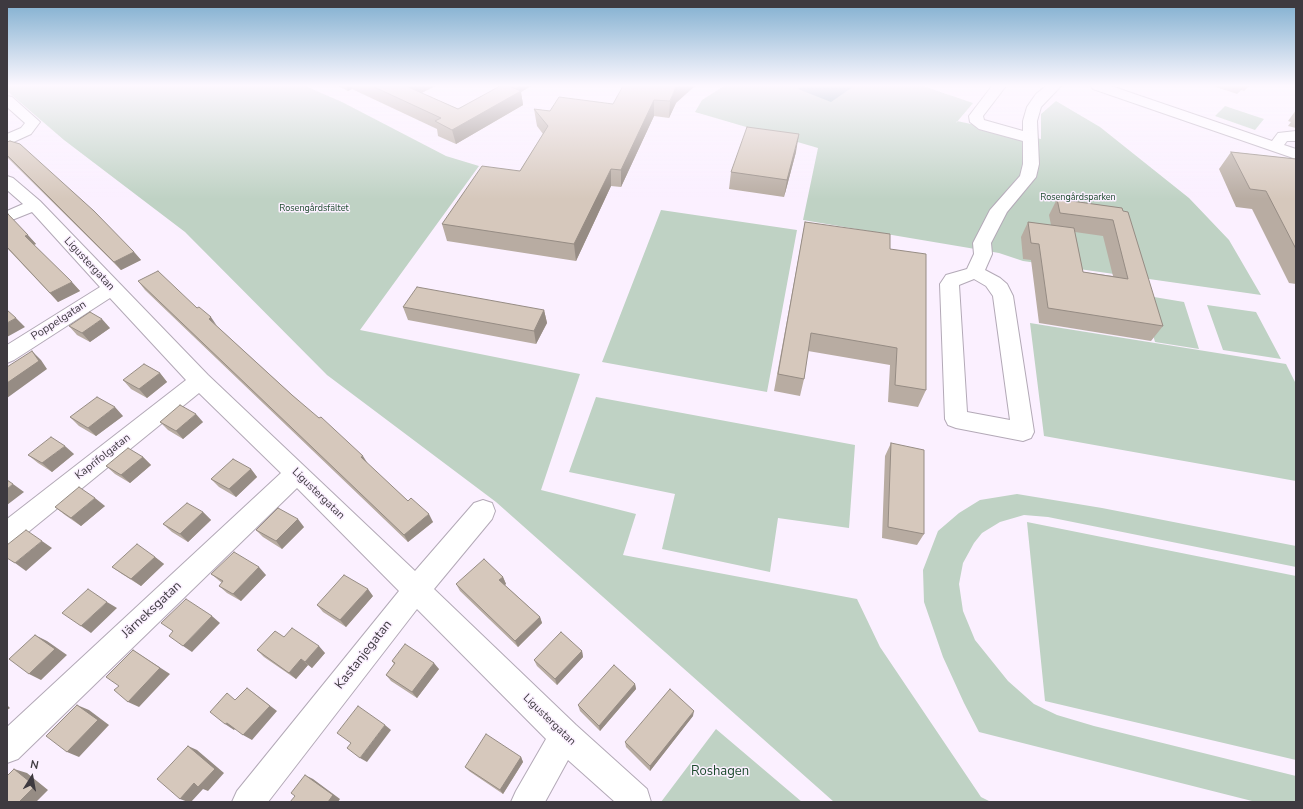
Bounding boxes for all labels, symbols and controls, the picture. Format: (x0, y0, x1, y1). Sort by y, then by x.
park label: Rosengårdsparken (1040, 193, 1116, 203)
park label: Rosengårdsfältet (279, 204, 349, 214)
street label: Ligustergatan (61, 235, 117, 293)
street label: Poppelgatan (29, 298, 89, 344)
street label: Kaprifolgatan (73, 431, 133, 483)
street label: Ligustergatan (289, 466, 347, 522)
street label: Järneksgatan (119, 578, 185, 642)
street label: Kastanjegatan (332, 617, 396, 693)
street label: Ligustergatan (520, 692, 578, 748)
north arrow (12, 757, 52, 797)
text: N (29, 757, 40, 773)
park label: Roshagen (691, 764, 749, 780)

